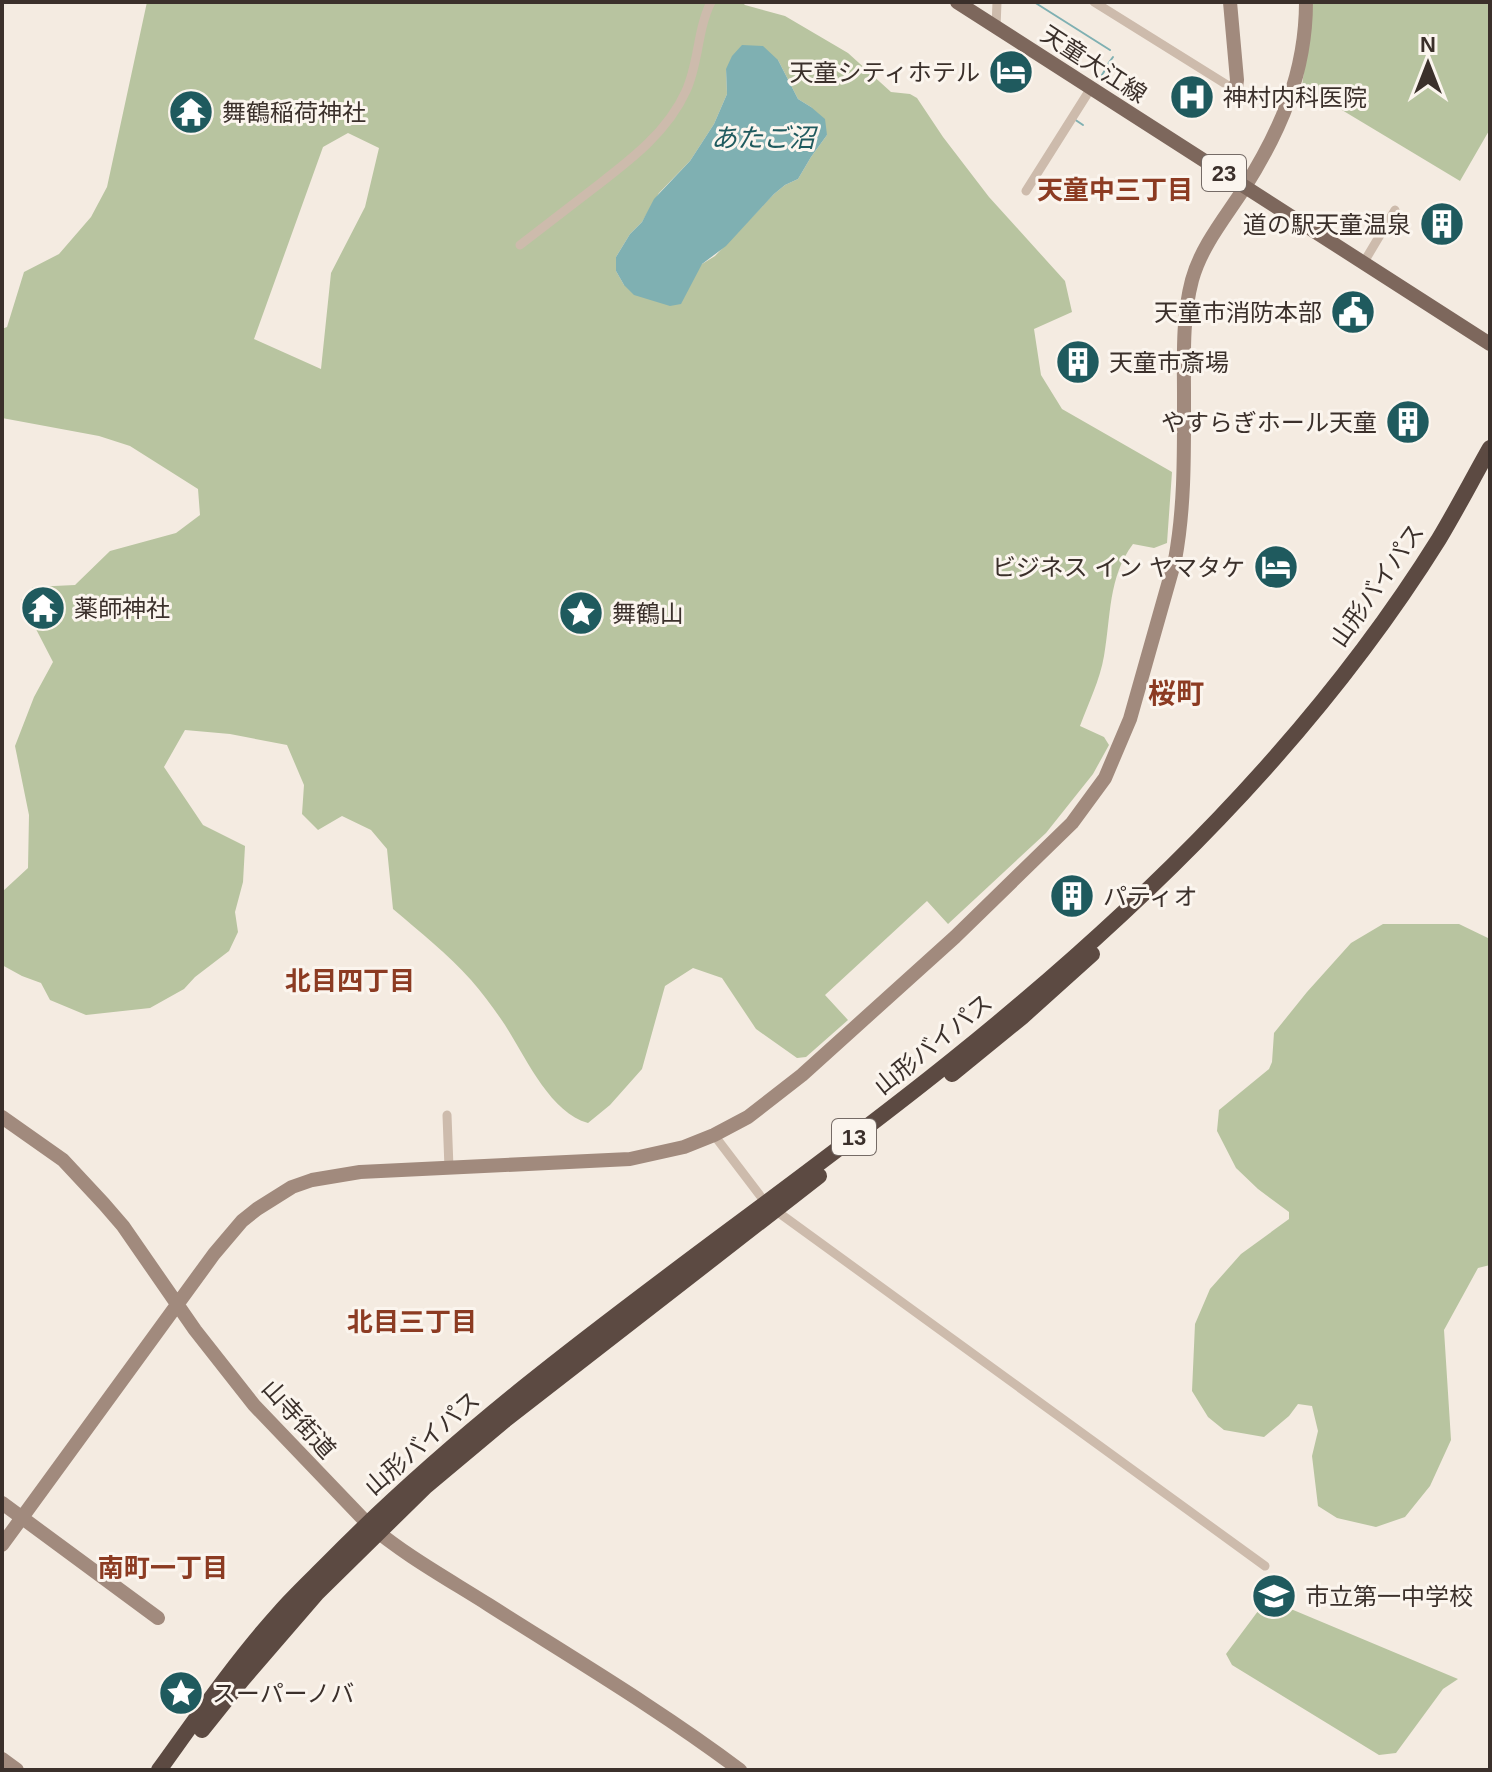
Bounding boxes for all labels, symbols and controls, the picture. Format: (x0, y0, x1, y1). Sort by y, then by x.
street label: 天童大江線 (1036, 20, 1152, 108)
north arrow (1388, 24, 1468, 104)
text: N (1420, 32, 1436, 57)
hotel icon: 天童シティホテル (987, 48, 1035, 96)
place label: 天童シティホテル (789, 59, 980, 86)
hospital icon: 神村内科医院 (1168, 73, 1216, 121)
place label: 神村内科医院 (1223, 84, 1367, 111)
temple icon: 舞鶴稲荷神社 (167, 88, 215, 136)
place label: 舞鶴稲荷神社 (222, 99, 366, 126)
water label: あたご沼 (711, 123, 819, 153)
road number: 23 (1202, 155, 1246, 191)
district label: 天童中三丁目 (1037, 175, 1193, 205)
building icon: 道の駅天童温泉 (1418, 200, 1466, 248)
place label: 道の駅天童温泉 (1243, 211, 1411, 238)
public building icon: 天童市消防本部 (1329, 288, 1377, 336)
place label: 天童市消防本部 (1154, 299, 1322, 326)
building icon: 天童市斎場 (1054, 338, 1102, 386)
place label: 天童市斎場 (1109, 349, 1229, 376)
building icon: やすらぎホール天童 (1384, 398, 1432, 446)
place label: やすらぎホール天童 (1161, 409, 1377, 436)
street label: 山形バイパス (1325, 518, 1429, 652)
hotel icon: ビジネス イン ヤマタケ (1252, 543, 1300, 591)
place label: ビジネス イン ヤマタケ (992, 554, 1245, 581)
temple icon: 薬師神社 (19, 584, 67, 632)
place icon: 舞鶴山 (557, 589, 605, 637)
place label: 薬師神社 (74, 595, 170, 622)
place label: 舞鶴山 (612, 600, 684, 627)
district label: 桜町 (1148, 678, 1204, 709)
building icon: パティオ (1048, 872, 1096, 920)
place label: パティオ (1103, 883, 1198, 910)
district label: 北目四丁目 (285, 966, 415, 996)
street label: 山形バイパス (869, 988, 997, 1100)
road number: 13 (832, 1119, 876, 1155)
district label: 北目三丁目 (347, 1307, 477, 1337)
street label: 山寺街道 (257, 1374, 341, 1464)
street label: 山形バイパス (359, 1386, 485, 1500)
district label: 南町一丁目 (98, 1553, 228, 1583)
school or university icon: 市立第一中学校 (1250, 1572, 1298, 1620)
place label: 市立第一中学校 (1305, 1583, 1473, 1610)
place icon: スーパーノバ (157, 1669, 205, 1717)
place label: スーパーノバ (212, 1680, 354, 1707)

